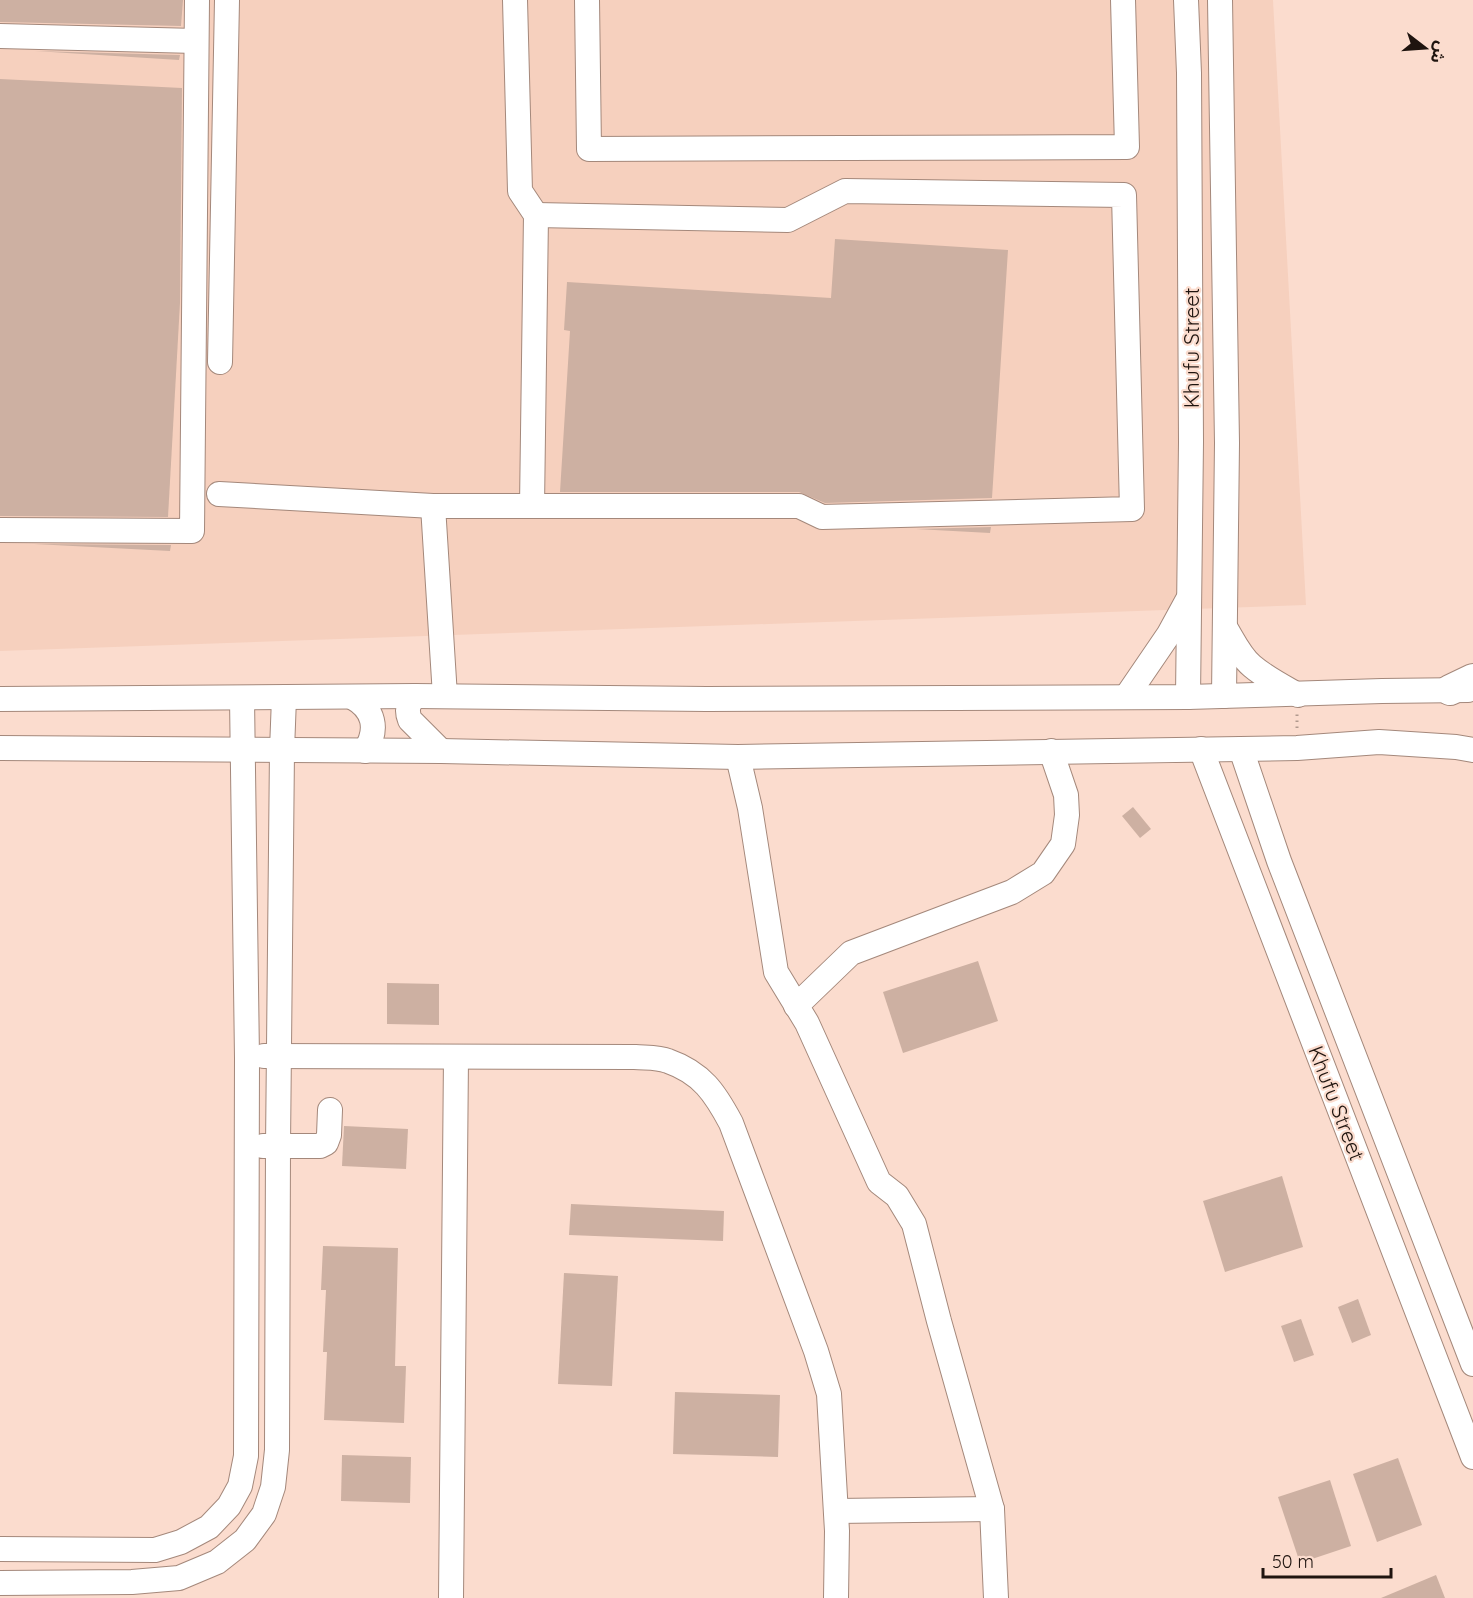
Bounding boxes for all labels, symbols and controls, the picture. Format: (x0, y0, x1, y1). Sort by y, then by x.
north arrow (1395, 18, 1455, 78)
text: ش (1427, 39, 1452, 66)
street label: Khufu Street (1178, 288, 1204, 408)
street label: Khufu Street (1303, 1042, 1371, 1164)
scale bar (1263, 1541, 1390, 1579)
text: 50 m (1272, 1550, 1314, 1573)

